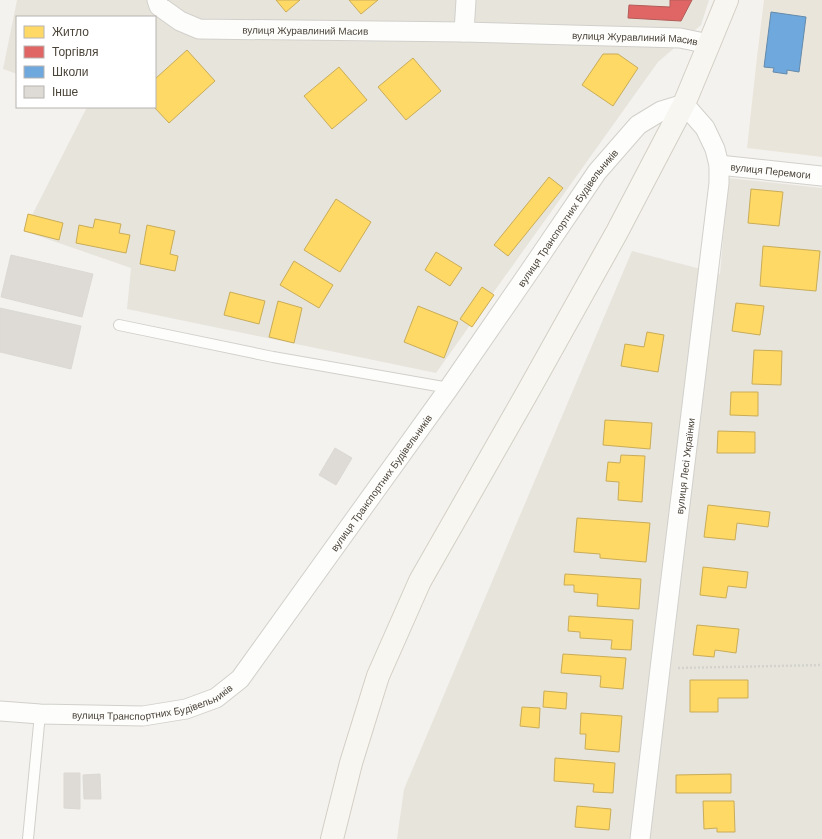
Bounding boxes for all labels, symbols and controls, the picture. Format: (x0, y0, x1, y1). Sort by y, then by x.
legend (16, 16, 156, 108)
street label: вулиця Журавлиний Масив (242, 23, 368, 38)
text: Житло (52, 24, 89, 40)
street label: вулиця Журавлиний Масив (572, 29, 699, 49)
text: Торгівля (52, 44, 98, 60)
text: Школи (52, 64, 89, 80)
text: Інше (52, 84, 79, 100)
street label: вулиця Транспортних Будівельників (515, 147, 621, 289)
street label: вулиця Перемоги (730, 160, 811, 182)
street label: вулиця Транспортних Будівельників (328, 412, 435, 554)
street label: вулиця Лесі Українки (673, 417, 698, 515)
street label: вулиця Транспортних Будівельників (72, 681, 235, 723)

